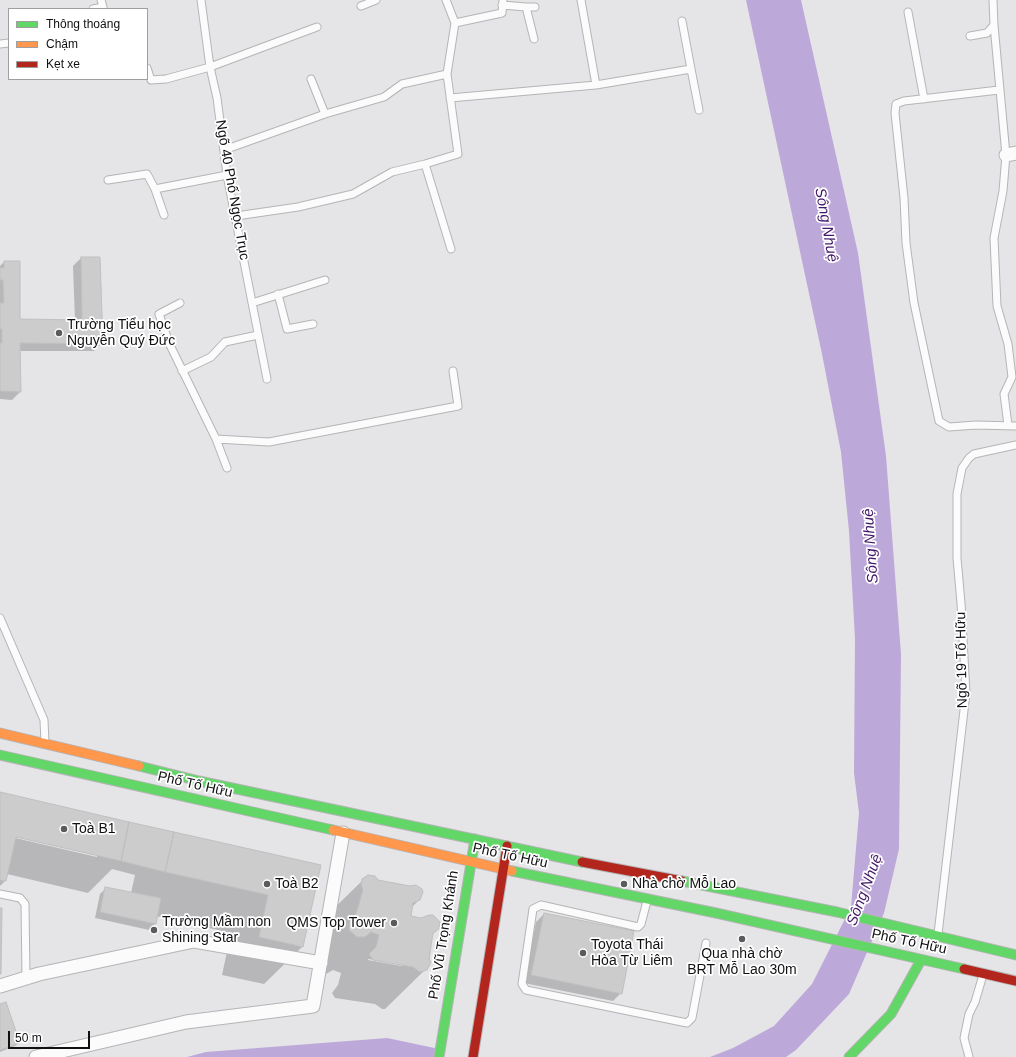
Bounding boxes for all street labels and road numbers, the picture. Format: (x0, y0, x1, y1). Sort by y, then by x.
street label: Ngõ 40 Phố Ngọc Trục (211, 119, 253, 261)
street label: Ngõ 19 Tố Hữu (953, 612, 971, 708)
street label: Phố Tố Hữu (156, 768, 234, 802)
street label: Phố Tố Hữu (471, 840, 549, 872)
street label: Phố Vũ Trọng Khánh (426, 869, 462, 1001)
street label: Phố Tố Hữu (870, 926, 948, 958)

